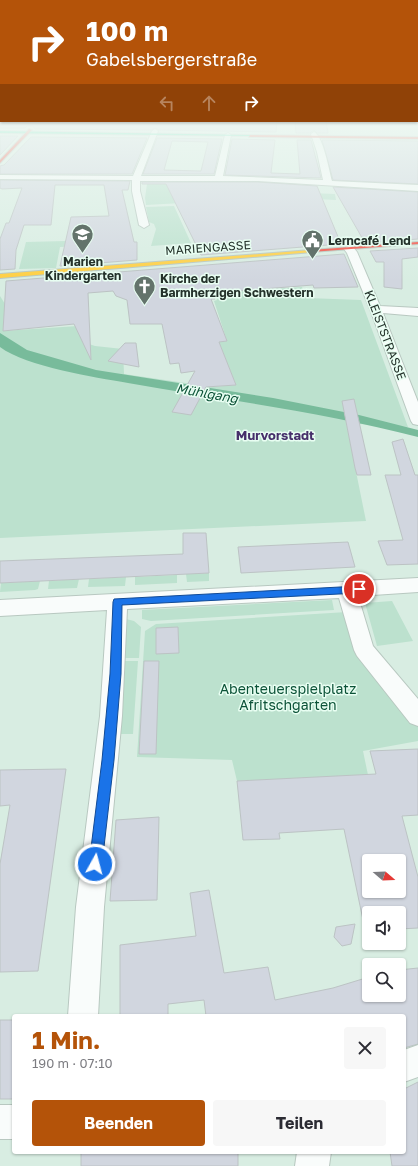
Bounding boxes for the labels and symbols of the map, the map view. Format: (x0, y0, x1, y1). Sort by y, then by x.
school or university icon: Marien Kindergarten (70, 222, 96, 255)
public building icon: Lerncafé Lend (299, 228, 325, 261)
place label: Lerncafé Lend (328, 233, 411, 248)
street label: MARIENGASSE (165, 237, 251, 258)
place label: Marien Kindergarten (45, 254, 121, 283)
place label: Kirche der Barmherzigen Schwestern (160, 271, 313, 300)
church icon: Kirche der Barmherzigen Schwestern (132, 273, 158, 306)
street label: KLEISTSTRASSE (361, 288, 409, 382)
water label: Mühlgang (175, 380, 240, 406)
district label: Murvorstadt (236, 427, 314, 443)
pin (342, 572, 376, 606)
park label: Abenteuerspielplatz Afritschgarten (220, 680, 356, 713)
position arrow (74, 843, 116, 885)
north arrow (362, 854, 406, 898)

